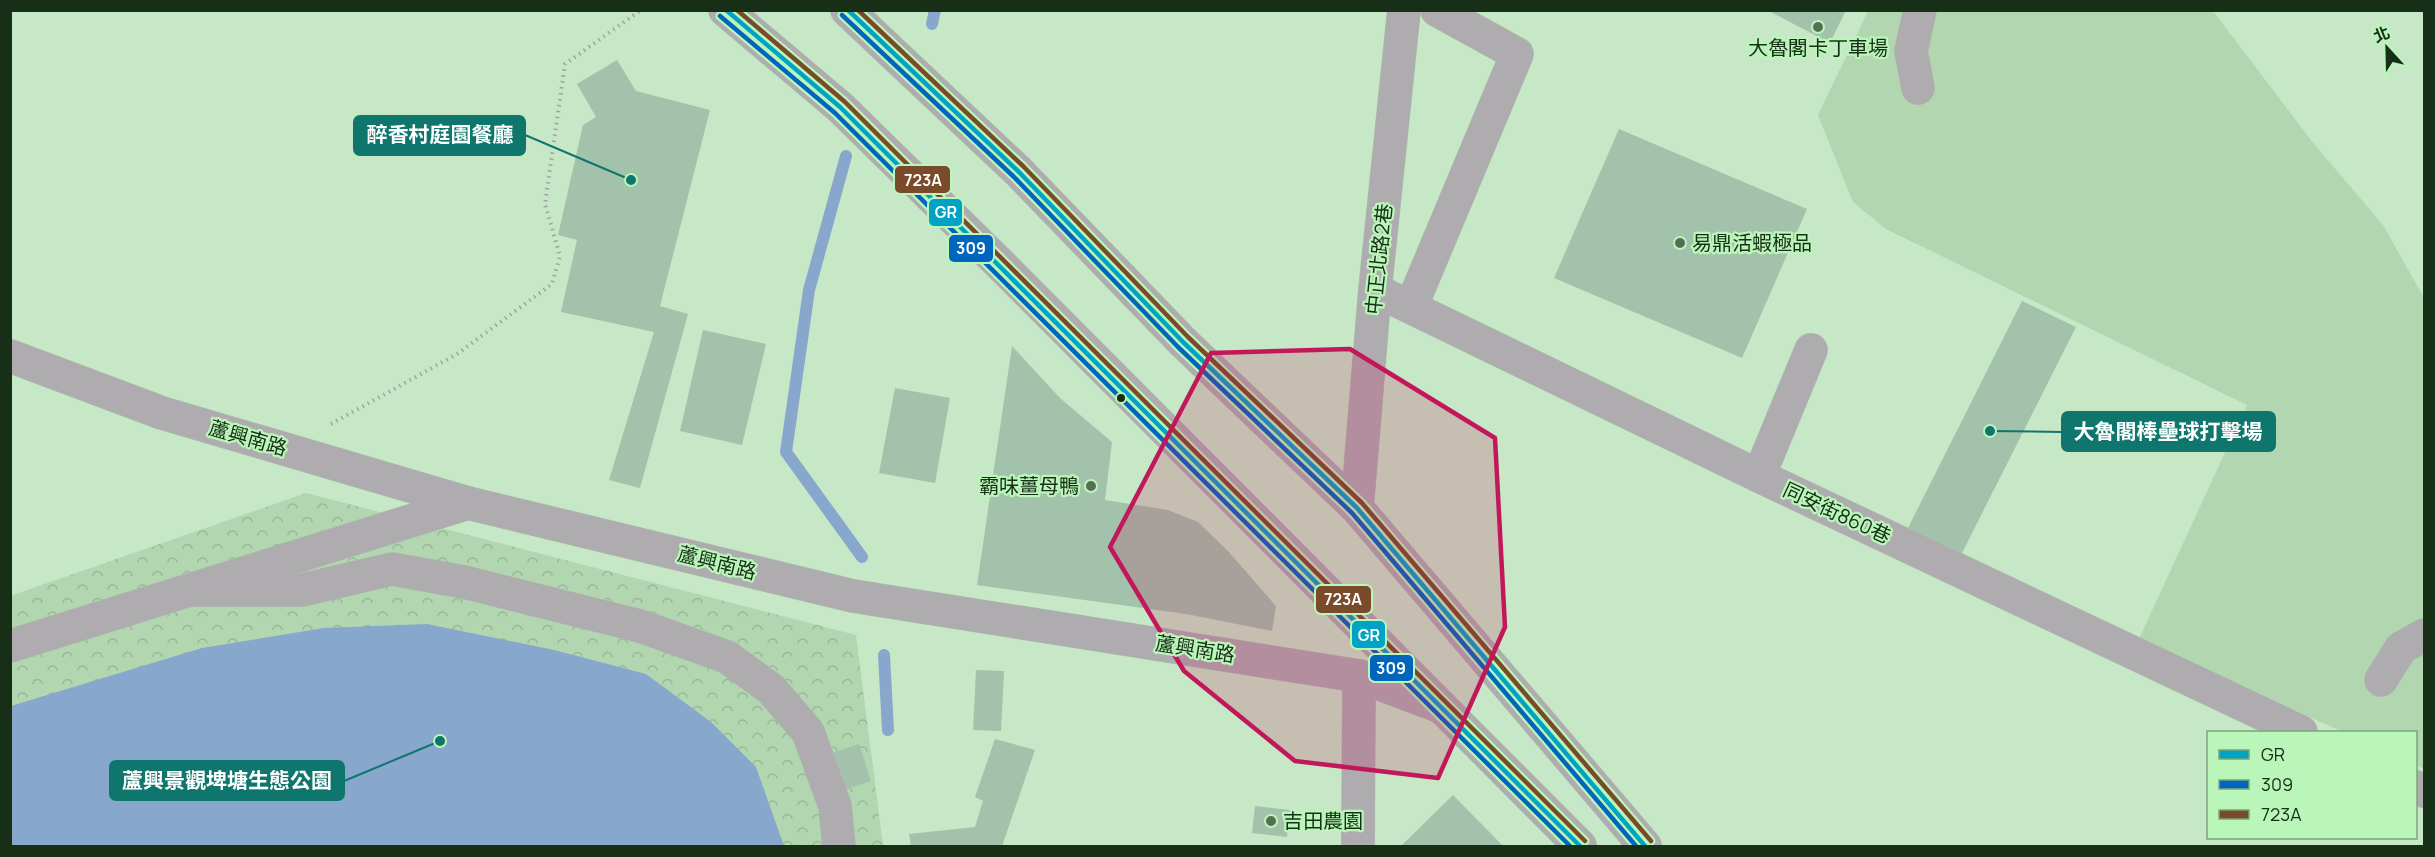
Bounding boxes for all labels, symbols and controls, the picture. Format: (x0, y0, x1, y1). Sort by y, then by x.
north arrow (2357, 18, 2417, 78)
marker: 大魯閣卡丁車場 (1811, 20, 1825, 34)
text: 北 (2370, 21, 2393, 47)
place label: 大魯閣卡丁車場 (1748, 34, 1888, 61)
callout: 醉香村庭園餐廳 (354, 116, 525, 155)
text: 醉香村庭園餐廳 (367, 120, 514, 148)
line badge: 723A (894, 165, 951, 194)
text: 723A (904, 169, 942, 191)
line badge: GR (928, 198, 963, 227)
text: GR (935, 201, 957, 223)
street label: 中正北路2巷 (1359, 202, 1398, 316)
place label: 易鼎活蝦極品 (1692, 229, 1812, 256)
line badge: 309 (948, 234, 994, 263)
marker: 易鼎活蝦極品 (1673, 236, 1687, 250)
text: 309 (956, 237, 986, 259)
unlabelled marker (1115, 392, 1127, 404)
callout: 大魯閣棒壘球打擊場 (2062, 412, 2275, 451)
street label: 蘆興南路 (206, 414, 290, 462)
text: 大魯閣棒壘球打擊場 (2074, 417, 2263, 445)
place label: 霸味薑母鴨 (979, 472, 1079, 499)
street label: 同安街860巷 (1779, 476, 1896, 549)
marker: 霸味薑母鴨 (1084, 479, 1098, 493)
street label: 蘆興南路 (675, 540, 759, 585)
line badge: 723A (1315, 585, 1372, 614)
text: 723A (1324, 588, 1362, 610)
line badge: GR (1351, 620, 1386, 649)
text: GR (1358, 624, 1380, 646)
street label: 蘆興南路 (1153, 629, 1237, 668)
line badge: 309 (1369, 654, 1414, 682)
text: 309 (1376, 657, 1406, 679)
legend (2207, 731, 2417, 839)
text: GR (2261, 742, 2285, 766)
callout: 蘆興景觀埤塘生態公園 (110, 761, 344, 800)
text: 蘆興景觀埤塘生態公園 (122, 766, 332, 794)
text: 309 (2261, 772, 2293, 796)
text: 723A (2261, 802, 2302, 826)
place label: 吉田農園 (1283, 807, 1363, 834)
marker: 吉田農園 (1264, 814, 1278, 828)

